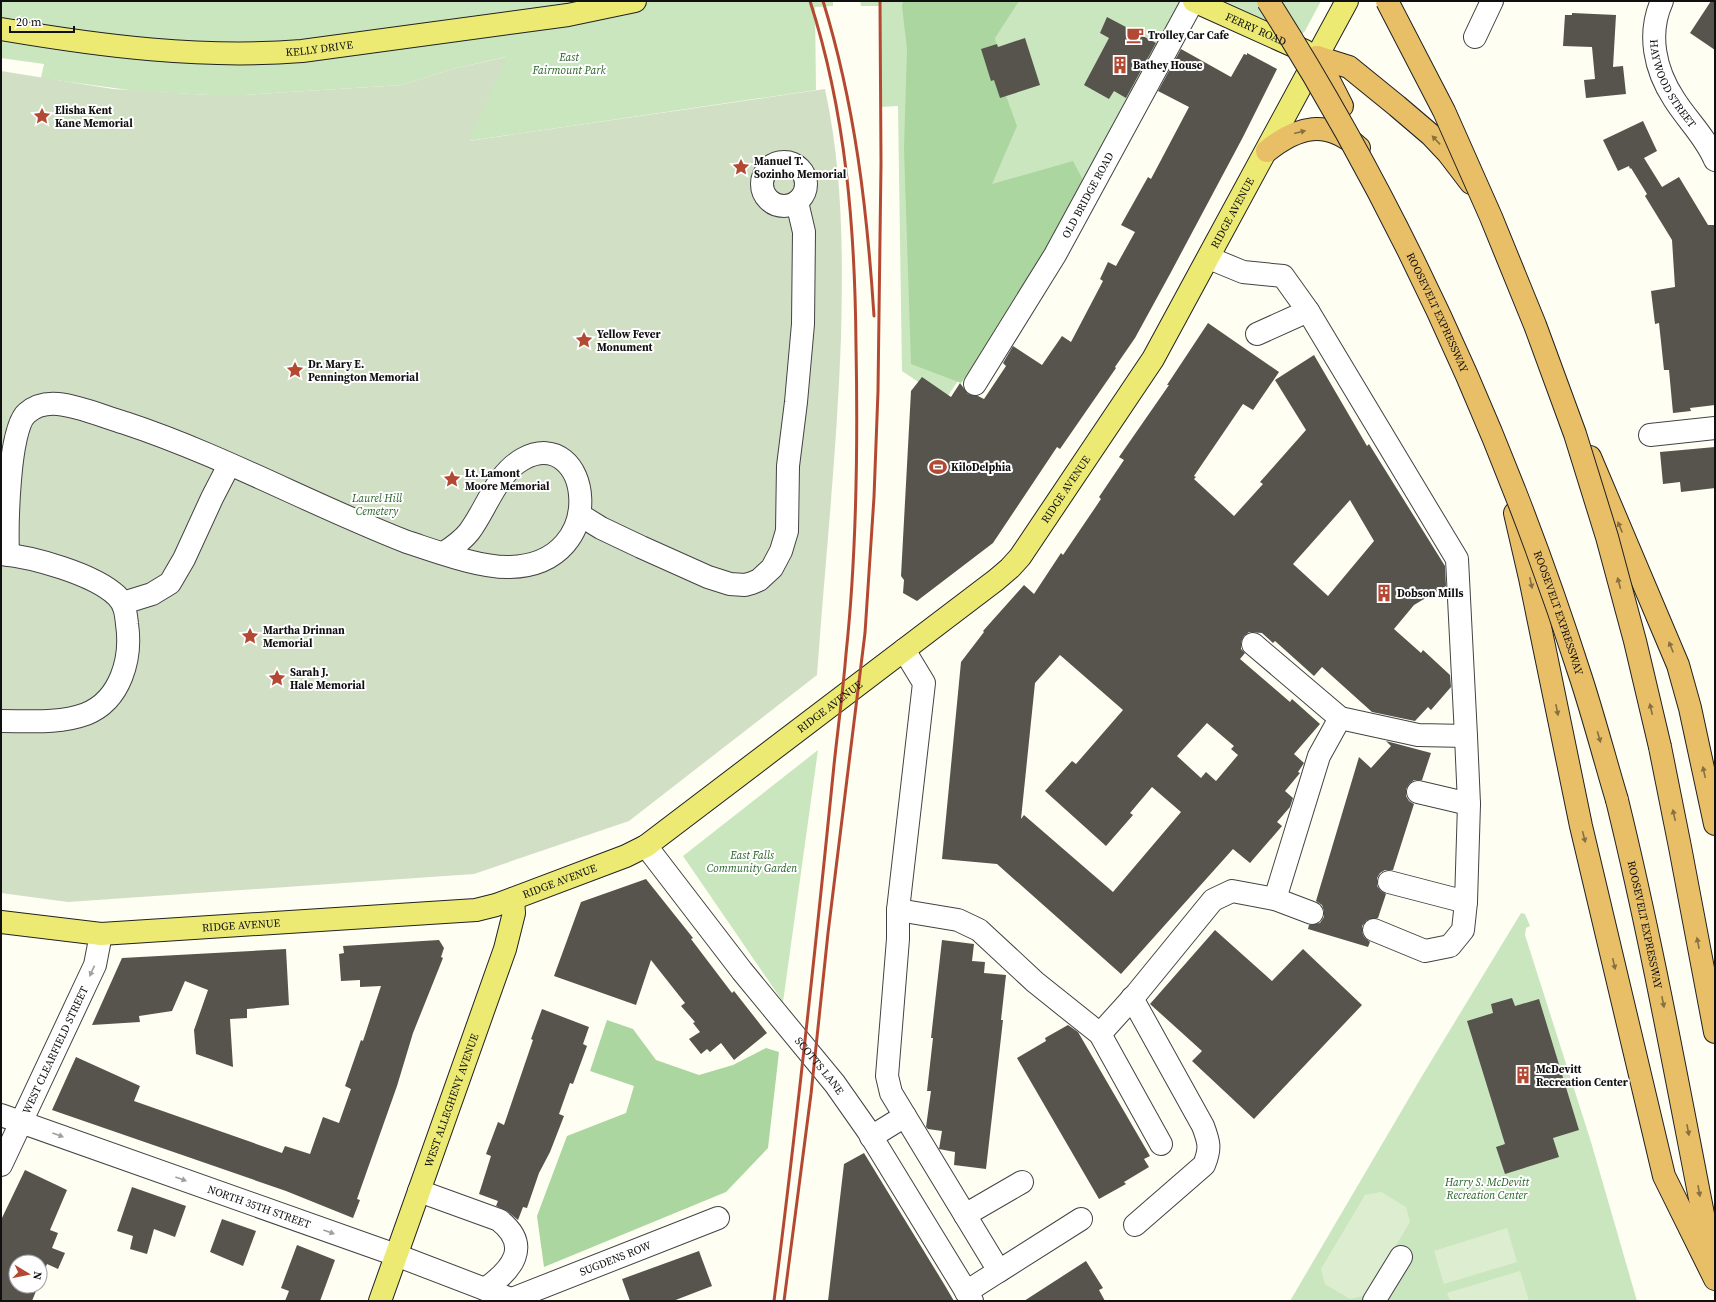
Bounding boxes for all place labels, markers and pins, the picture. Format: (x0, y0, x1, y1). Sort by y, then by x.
cafe icon: Trolley Car Cafe (1125, 25, 1145, 45)
place label: Trolley Car Cafe (1148, 28, 1229, 43)
building icon: Bathey House (1110, 55, 1130, 75)
place label: Bathey House (1133, 58, 1203, 73)
place label: Elisha Kent Kane Memorial (55, 103, 133, 131)
place icon: Elisha Kent Kane Memorial (32, 106, 52, 126)
place label: Manuel T. Sozinho Memorial (754, 154, 847, 182)
place icon: Manuel T. Sozinho Memorial (731, 157, 751, 177)
place label: Yellow Fever Monument (597, 327, 661, 355)
place icon: Yellow Fever Monument (574, 330, 594, 350)
place label: Dr. Mary E. Pennington Memorial (308, 357, 419, 385)
place icon: Dr. Mary E. Pennington Memorial (285, 360, 305, 380)
sports icon: KiloDelphia (928, 457, 948, 477)
place label: KiloDelphia (951, 460, 1011, 475)
place label: Lt. Lamont Moore Memorial (465, 466, 550, 494)
place icon: Lt. Lamont Moore Memorial (442, 469, 462, 489)
building icon: Dobson Mills (1374, 583, 1394, 603)
place label: Dobson Mills (1397, 586, 1463, 601)
place label: Martha Drinnan Memorial (263, 623, 345, 651)
place icon: Martha Drinnan Memorial (240, 626, 260, 646)
place label: Sarah J. Hale Memorial (290, 665, 366, 693)
place icon: Sarah J. Hale Memorial (267, 668, 287, 688)
place label: McDevitt Recreation Center (1536, 1062, 1629, 1090)
building icon: McDevitt Recreation Center (1513, 1065, 1533, 1085)

